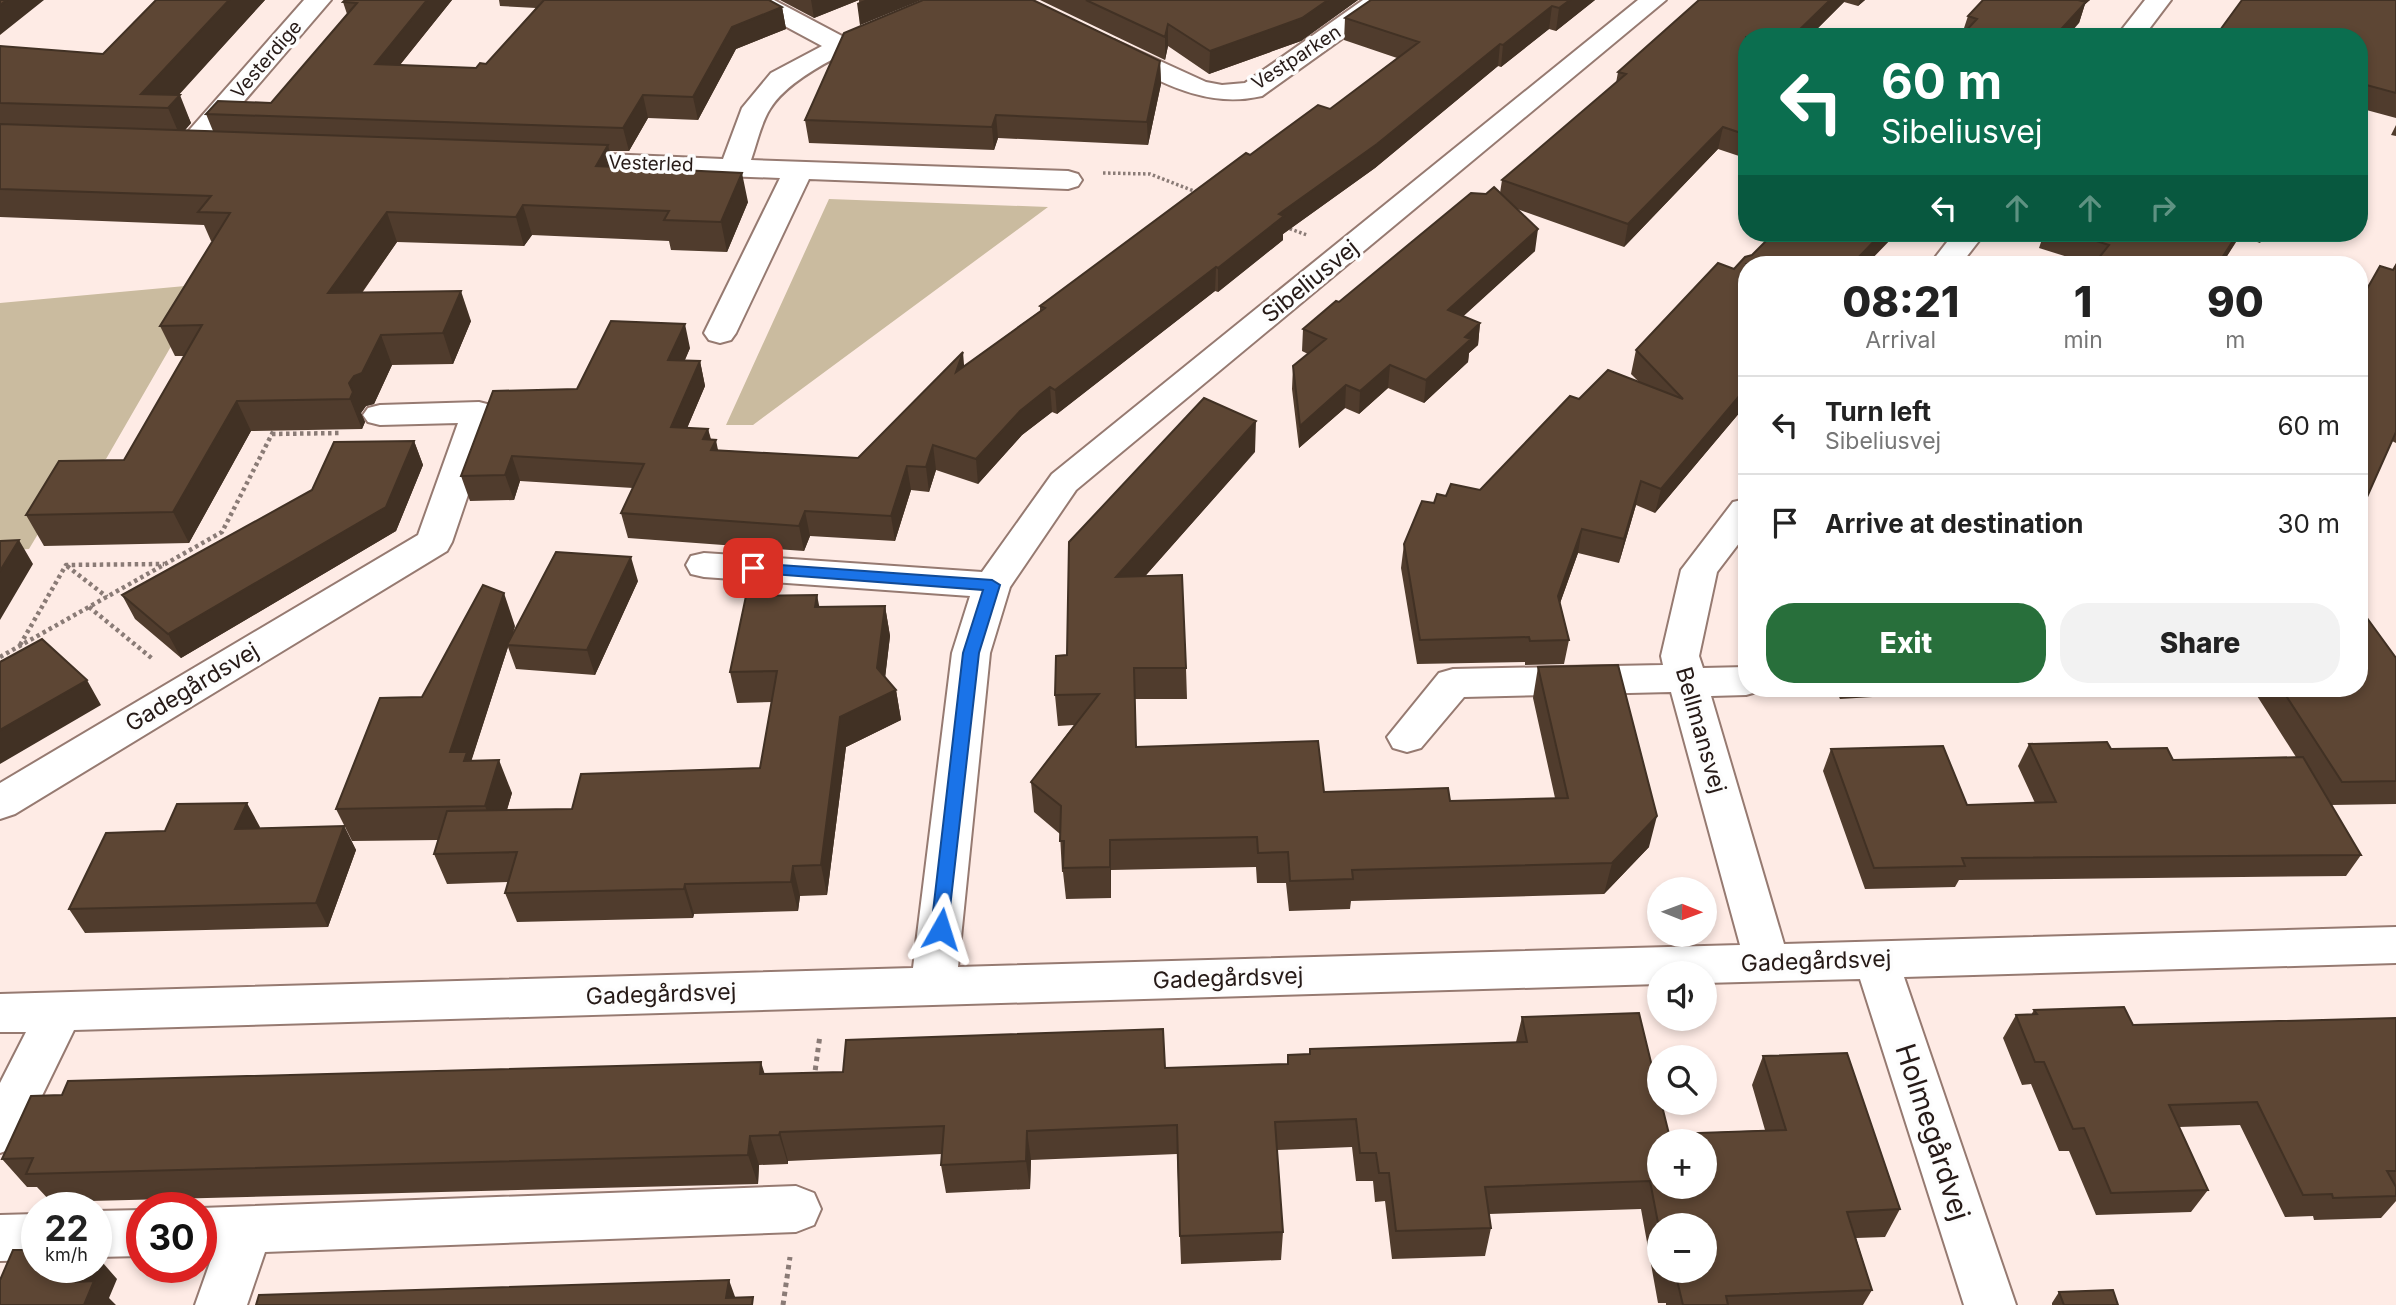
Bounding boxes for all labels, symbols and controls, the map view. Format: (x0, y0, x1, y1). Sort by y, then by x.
street label: Vesterdige (226, 15, 307, 103)
street label: Vestparken (1247, 20, 1345, 95)
text: 60 m (1881, 52, 2002, 111)
icon: left (1766, 56, 1857, 147)
text: Sibeliusvej (1881, 112, 2043, 151)
street label: Vesterled (608, 151, 694, 176)
icon: left (1925, 189, 1963, 227)
icon: ahead (1998, 189, 2036, 227)
icon: ahead (2071, 189, 2109, 227)
icon: right (2144, 189, 2182, 227)
street label: Sibeliusvej (1256, 234, 1364, 328)
text: 08:21 (1842, 276, 1959, 327)
text: 1 (2074, 276, 2092, 327)
text: 90 (2207, 276, 2264, 327)
text: Arrival (1865, 326, 1936, 354)
text: min (2063, 326, 2103, 354)
text: m (2225, 326, 2245, 354)
text: Turn left (1825, 396, 1931, 427)
icon: left (1766, 406, 1804, 444)
text: 60 m (2277, 410, 2340, 441)
text: Sibeliusvej (1825, 427, 1941, 455)
icon: arrive (1766, 504, 1804, 542)
text: Arrive at destination (1825, 508, 2084, 539)
text: 30 m (2277, 508, 2340, 539)
pin (723, 538, 783, 598)
icon: arrive (734, 549, 772, 587)
button: Exit (1766, 603, 2046, 683)
button: Share (2060, 603, 2340, 683)
street label: Gadegårdsvej (120, 636, 264, 738)
street label: Bellmansvej (1670, 664, 1732, 796)
north arrow (1647, 877, 1717, 947)
map controls (1647, 877, 1717, 1283)
position arrow (904, 892, 978, 966)
street label: Gadegårdsvej (1740, 944, 1892, 978)
street label: Gadegårdsvej (1152, 961, 1304, 995)
button: sound (1647, 961, 1717, 1031)
street label: Gadegårdsvej (585, 977, 737, 1011)
street label: Holmegårdvej (1888, 1039, 1978, 1225)
button: search (1647, 1045, 1717, 1115)
button: + (1647, 1129, 1717, 1199)
speed limit sign: 30 (126, 1192, 217, 1283)
text: 22 (44, 1207, 89, 1249)
button: − (1647, 1213, 1717, 1283)
text: km/h (45, 1244, 88, 1265)

